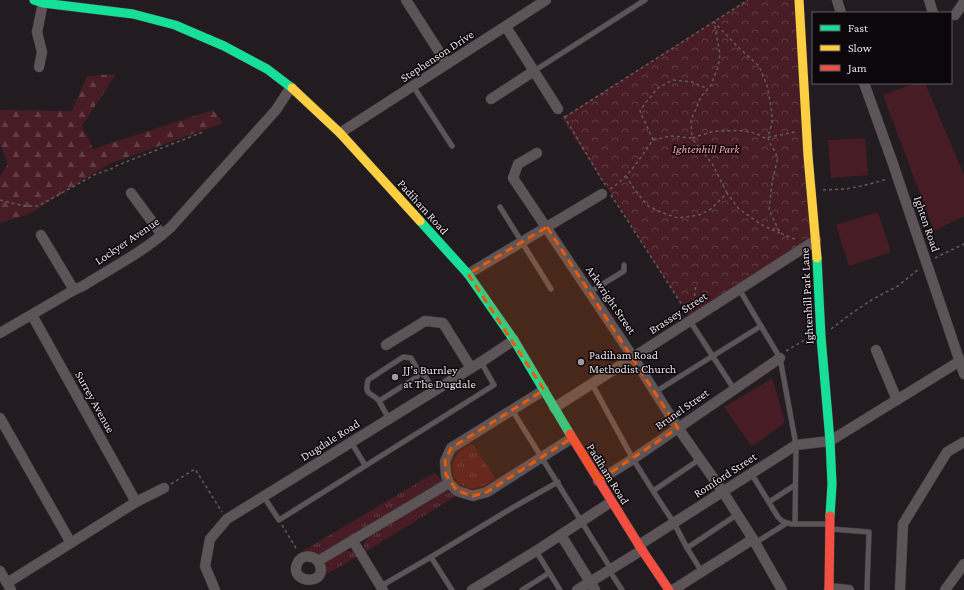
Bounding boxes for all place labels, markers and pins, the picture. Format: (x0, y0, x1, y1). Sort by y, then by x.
place label: Padiham Road Methodist Church (589, 348, 677, 376)
marker: Padiham Road Methodist Church (576, 357, 586, 367)
place label: JJ’s Burnley at The Dugdale (402, 363, 476, 391)
marker: JJ’s Burnley at The Dugdale (390, 372, 400, 382)

